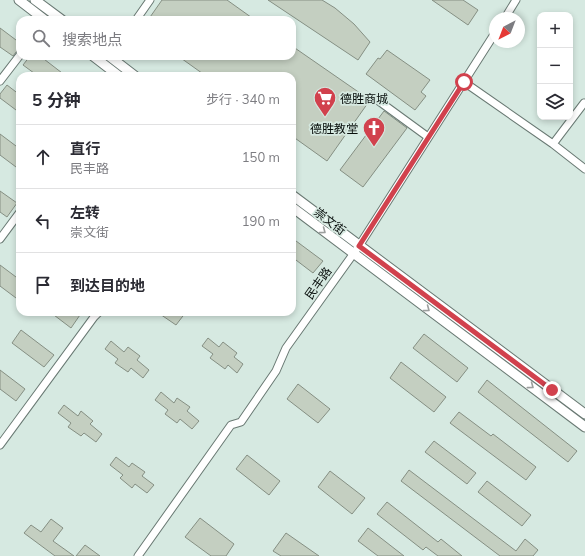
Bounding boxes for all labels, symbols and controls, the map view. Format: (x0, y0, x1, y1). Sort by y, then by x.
north arrow (489, 12, 525, 48)
map controls (537, 12, 573, 120)
button: + (537, 12, 573, 48)
search box (16, 16, 296, 60)
icon: search (30, 27, 52, 49)
text: 搜索地点 (62, 30, 122, 49)
button: − (537, 48, 573, 84)
route start (455, 73, 473, 91)
button: layers (537, 84, 573, 120)
supermarket icon: 德胜商城 (312, 85, 338, 118)
text: 5 分钟 (32, 89, 81, 110)
text: 步行 · 340 m (206, 91, 280, 107)
place label: 德胜商城 (340, 91, 388, 106)
church icon: 德胜教堂 (361, 115, 387, 148)
place label: 德胜教堂 (310, 121, 358, 136)
text: 直行 (70, 139, 100, 158)
icon: ahead (32, 146, 54, 168)
text: 150 m (242, 149, 280, 165)
text: 民丰路 (70, 160, 109, 176)
text: 左转 (70, 203, 100, 222)
street label: 崇文街 (311, 204, 349, 238)
icon: left (32, 210, 54, 232)
text: 190 m (242, 213, 280, 229)
text: 崇文街 (70, 224, 109, 240)
one-way arrow (319, 226, 326, 233)
street label: 民丰路 (302, 264, 334, 302)
icon: arrive (32, 274, 54, 296)
text: 到达目的地 (70, 276, 145, 295)
one-way arrow (423, 304, 430, 311)
route end (543, 381, 561, 399)
one-way arrow (527, 382, 534, 389)

